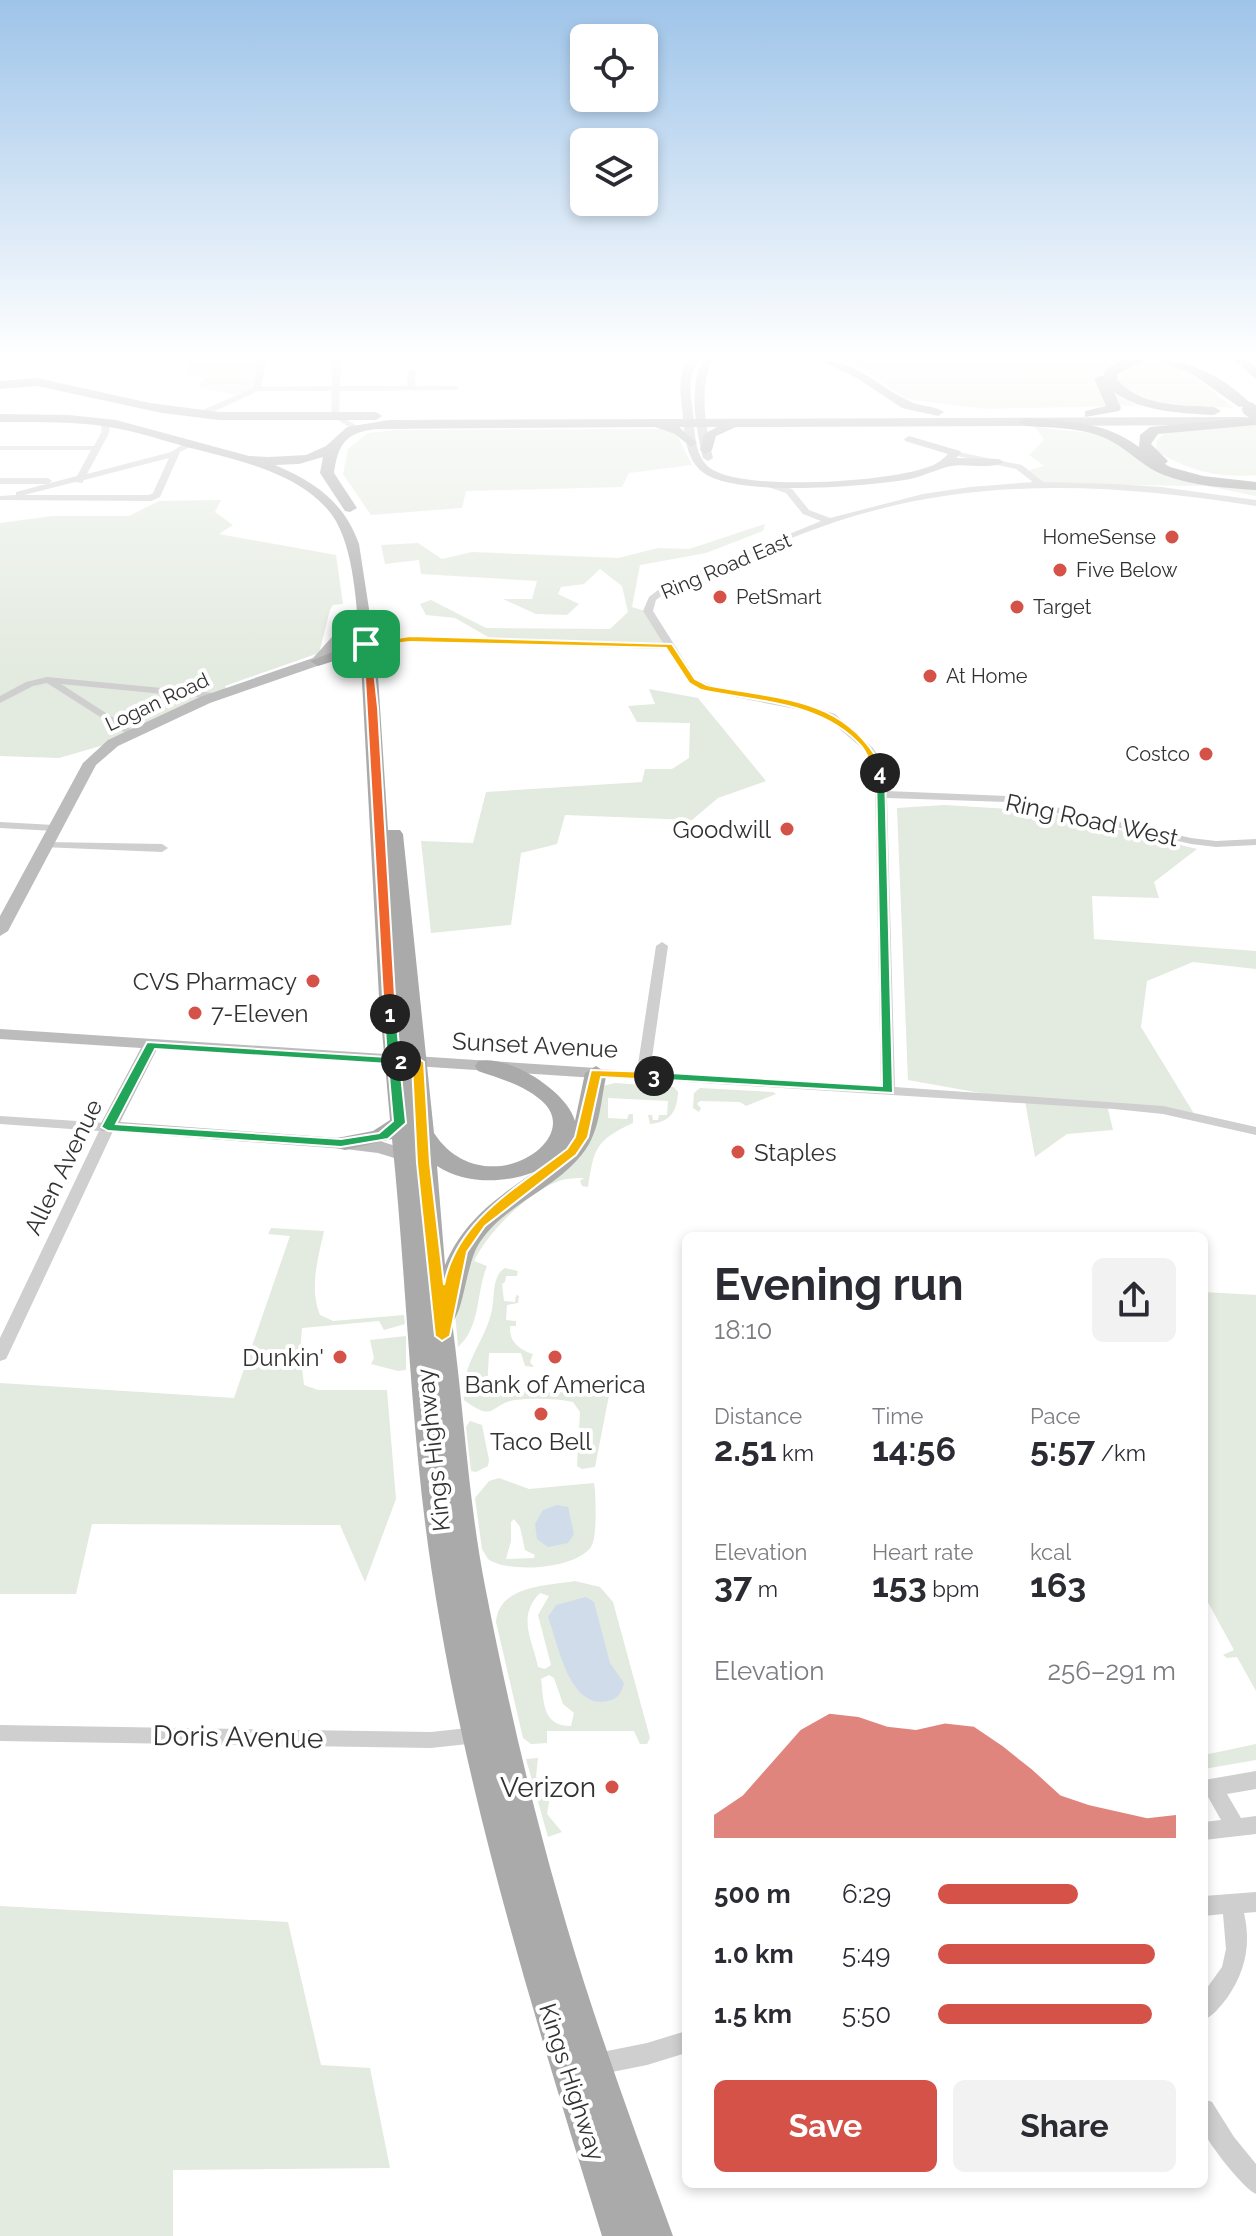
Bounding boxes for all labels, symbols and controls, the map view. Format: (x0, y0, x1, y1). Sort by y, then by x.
map controls (570, 24, 658, 216)
button: locate (570, 24, 658, 112)
button: layers (570, 128, 658, 216)
place label: HomeSense (1043, 525, 1156, 549)
street label: Ring Road East (657, 528, 795, 604)
marker: HomeSense (1163, 528, 1181, 546)
place label: Five Below (1076, 558, 1178, 582)
marker: Five Below (1051, 561, 1069, 579)
place label: PetSmart (736, 585, 822, 609)
marker: PetSmart (711, 588, 729, 606)
place label: Target (1033, 595, 1092, 619)
marker: Target (1008, 598, 1026, 616)
pin (332, 610, 400, 678)
icon: arrive (344, 622, 388, 666)
place label: At Home (946, 664, 1028, 688)
marker: At Home (921, 667, 939, 685)
street label: Logan Road (101, 668, 213, 736)
place label: Costco (1125, 742, 1190, 766)
marker: Costco (1197, 745, 1215, 763)
pin: 4 (860, 753, 900, 793)
text: 4 (874, 760, 886, 786)
street label: Ring Road West (1003, 788, 1181, 852)
place label: Goodwill (673, 815, 771, 844)
marker: Goodwill (778, 820, 796, 838)
place label: CVS Pharmacy (133, 967, 297, 996)
marker: CVS Pharmacy (304, 972, 322, 990)
pin: 1 (370, 994, 410, 1034)
place label: 7-Eleven (211, 999, 309, 1028)
text: 1 (385, 1001, 395, 1027)
marker: 7-Eleven (186, 1004, 204, 1022)
street label: Sunset Avenue (451, 1026, 619, 1064)
pin: 2 (381, 1041, 421, 1081)
text: 2 (395, 1048, 407, 1074)
pin: 3 (634, 1056, 674, 1096)
text: 3 (648, 1063, 660, 1089)
street label: Allen Avenue (18, 1095, 108, 1239)
place label: Staples (754, 1138, 837, 1167)
marker: Staples (729, 1143, 747, 1161)
button: share (1092, 1258, 1176, 1342)
text: Evening run (714, 1259, 963, 1310)
text: 18:10 (714, 1315, 772, 1345)
place label: Dunkin' (242, 1343, 324, 1372)
marker: Dunkin' (331, 1348, 349, 1366)
marker: Bank of America (546, 1348, 564, 1366)
street label: Kings Highway (410, 1367, 456, 1533)
place label: Bank of America (464, 1370, 646, 1399)
text: Distance (714, 1403, 802, 1429)
text: Time (872, 1403, 923, 1429)
text: Pace (1030, 1403, 1080, 1429)
marker: Taco Bell (532, 1405, 550, 1423)
place label: Taco Bell (490, 1427, 592, 1456)
text: 2.51 (714, 1429, 776, 1469)
text: 14:56 (872, 1429, 956, 1469)
text: 5:57 (1030, 1429, 1095, 1469)
text: km (776, 1440, 814, 1466)
text: /km (1095, 1440, 1146, 1466)
text: Elevation (714, 1539, 807, 1565)
text: Heart rate (872, 1539, 973, 1565)
text: kcal (1030, 1539, 1071, 1565)
text: 37 (714, 1565, 752, 1605)
text: 153 (872, 1565, 927, 1605)
text: 163 (1030, 1565, 1086, 1605)
text: m (752, 1576, 778, 1602)
text: bpm (927, 1576, 980, 1602)
text: Elevation (714, 1656, 824, 1686)
text: 256–291 m (1047, 1656, 1176, 1686)
street label: Doris Avenue (152, 1719, 324, 1755)
place label: Verizon (500, 1771, 596, 1804)
marker: Verizon (603, 1778, 621, 1796)
text: 500 m (714, 1879, 791, 1909)
text: 6:29 (842, 1879, 891, 1909)
text: 1.0 km (714, 1939, 794, 1969)
text: 5:49 (842, 1939, 891, 1969)
text: 1.5 km (714, 1999, 792, 2029)
text: 5:50 (842, 1999, 891, 2029)
street label: Kings Highway (533, 2000, 611, 2164)
button: Save (714, 2080, 937, 2172)
button: Share (953, 2080, 1176, 2172)

